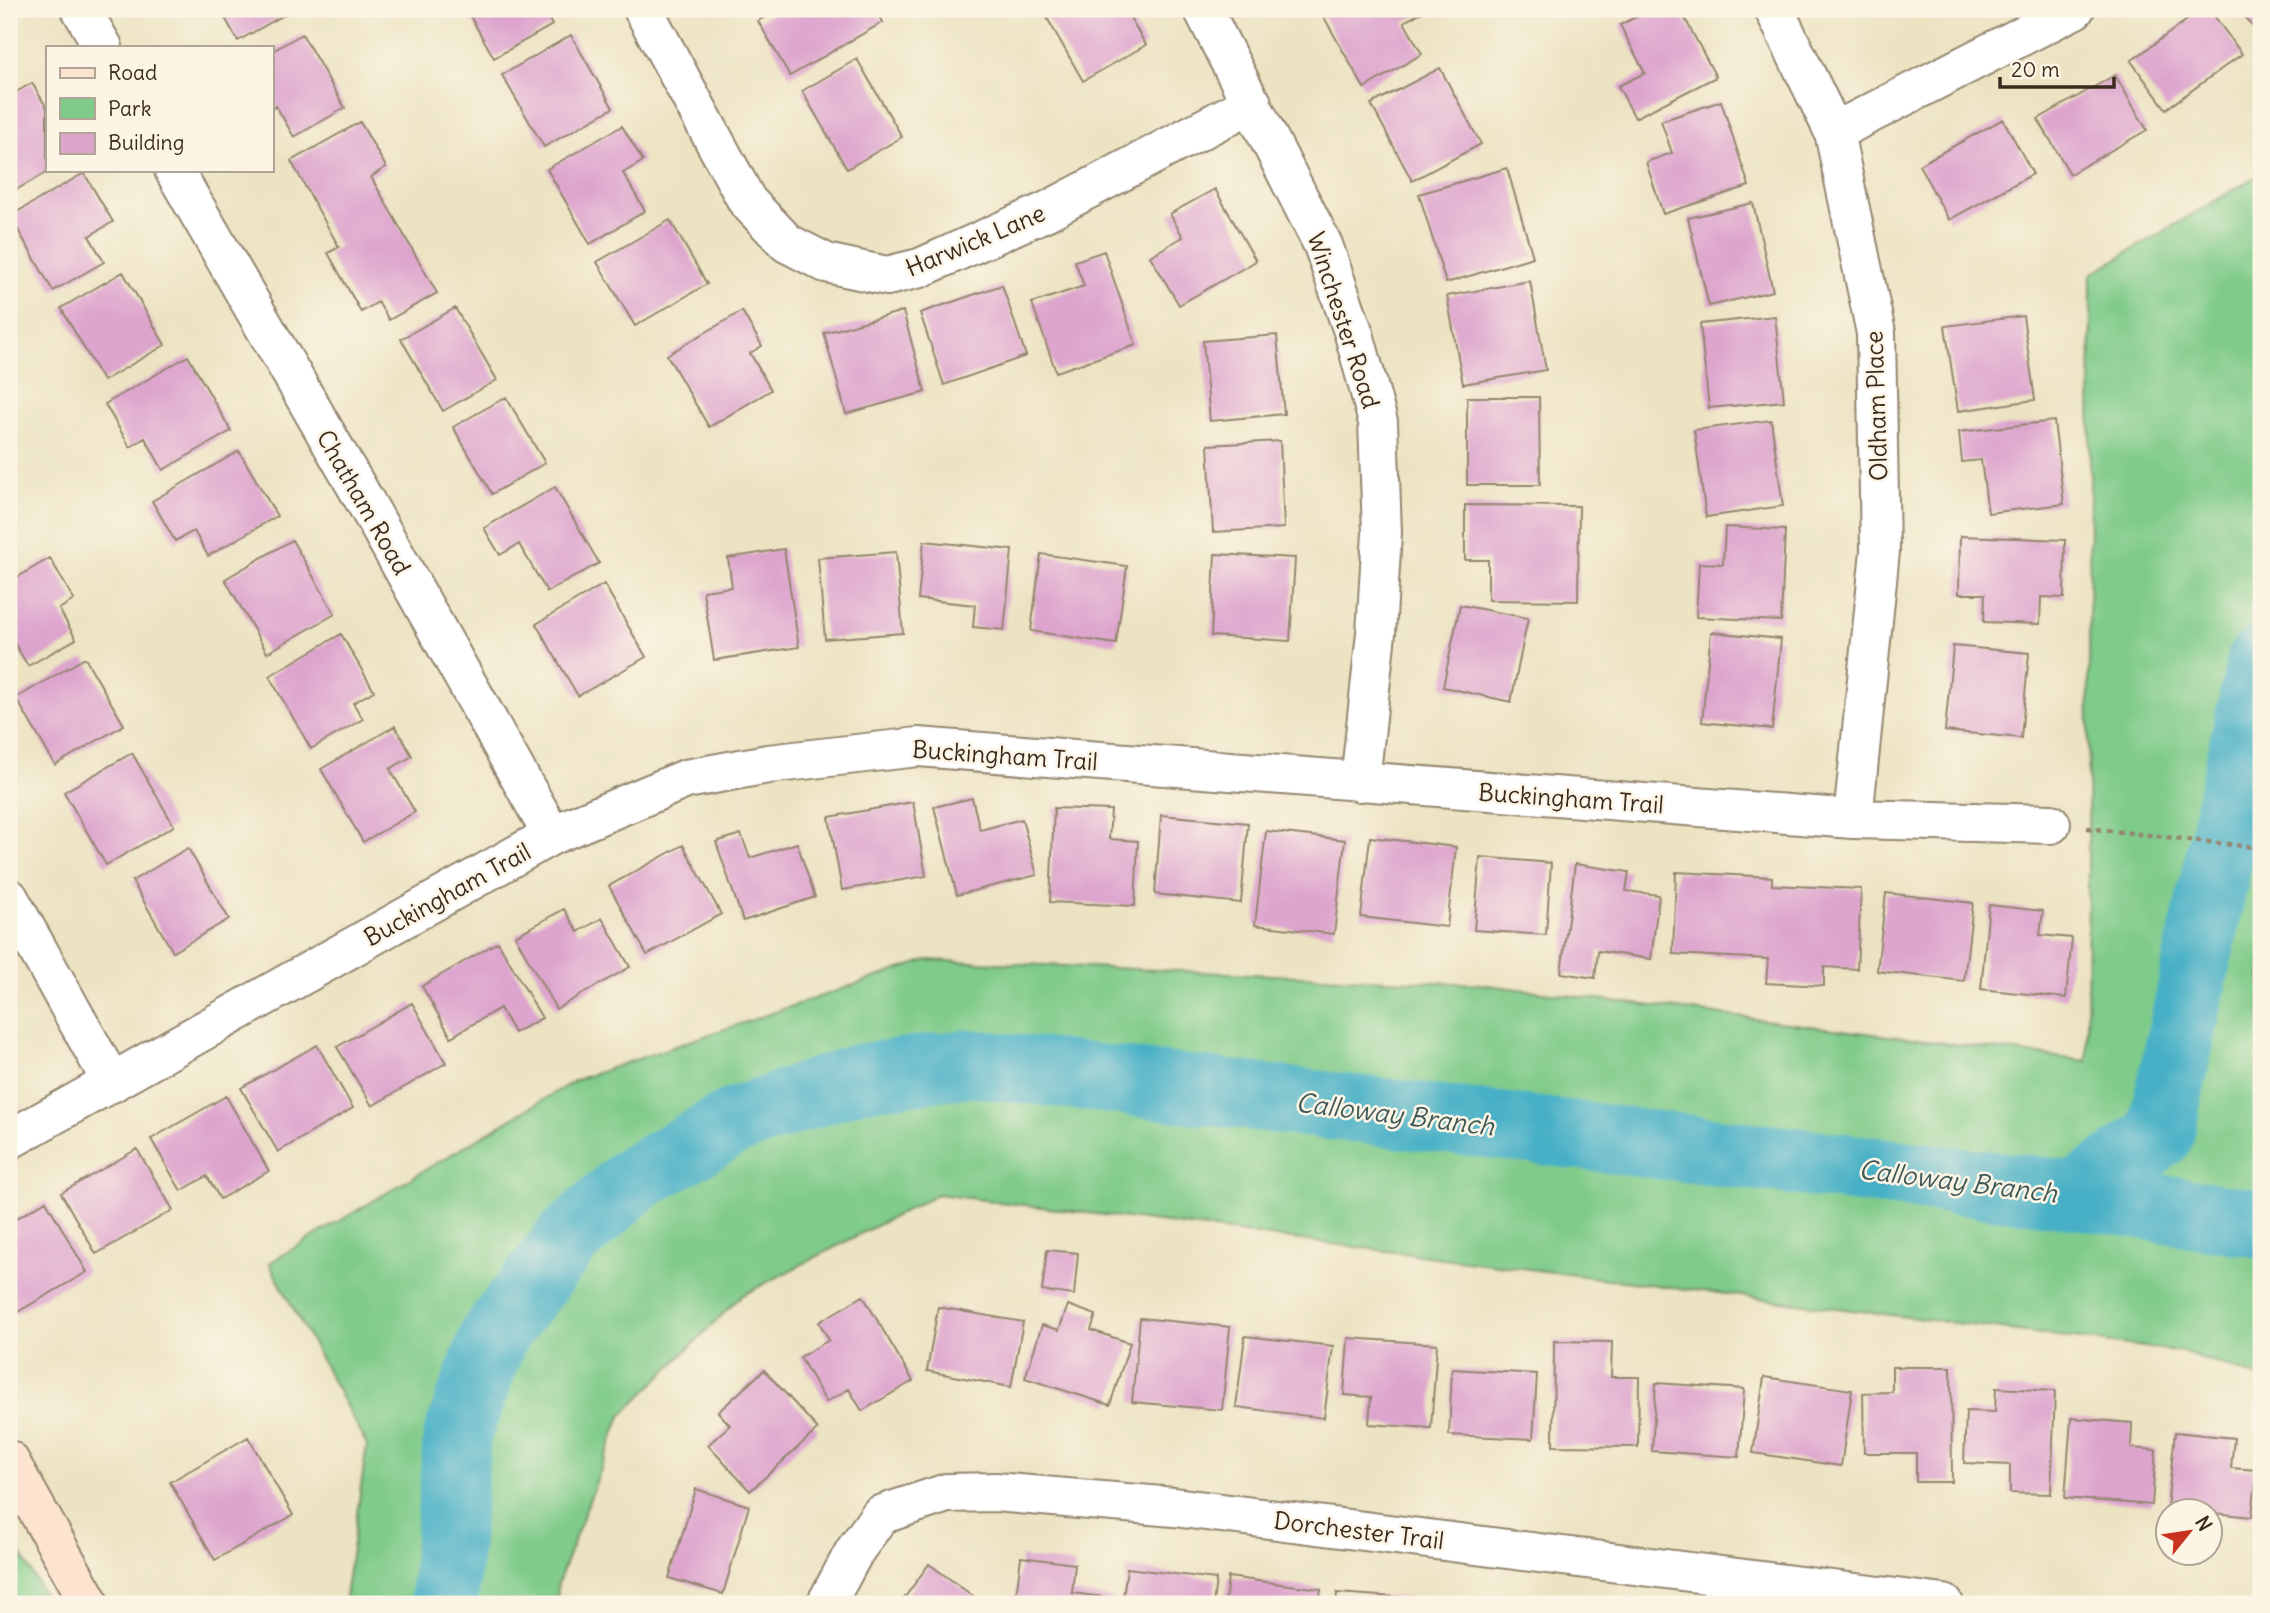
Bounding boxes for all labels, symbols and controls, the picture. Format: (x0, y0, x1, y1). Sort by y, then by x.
legend (46, 46, 273, 172)
scale bar (2000, 46, 2114, 90)
text: 20 m (2011, 56, 2060, 83)
text: Road (108, 59, 157, 86)
text: Park (108, 95, 151, 122)
text: Building (108, 129, 184, 156)
street label: Harwick Lane (901, 197, 1049, 283)
street label: Winchester Road (1301, 228, 1387, 412)
street label: Oldham Place (1858, 330, 1894, 482)
street label: Chatham Road (311, 424, 417, 580)
street label: Buckingham Trail (911, 734, 1099, 776)
street label: Buckingham Trail (1477, 777, 1665, 819)
street label: Buckingham Trail (358, 836, 536, 952)
water label: Calloway Branch (1294, 1085, 1497, 1143)
water label: Calloway Branch (1857, 1152, 2060, 1210)
north arrow (2154, 1498, 2224, 1568)
street label: Dorchester Trail (1272, 1505, 1446, 1555)
text: N (2190, 1512, 2217, 1535)

